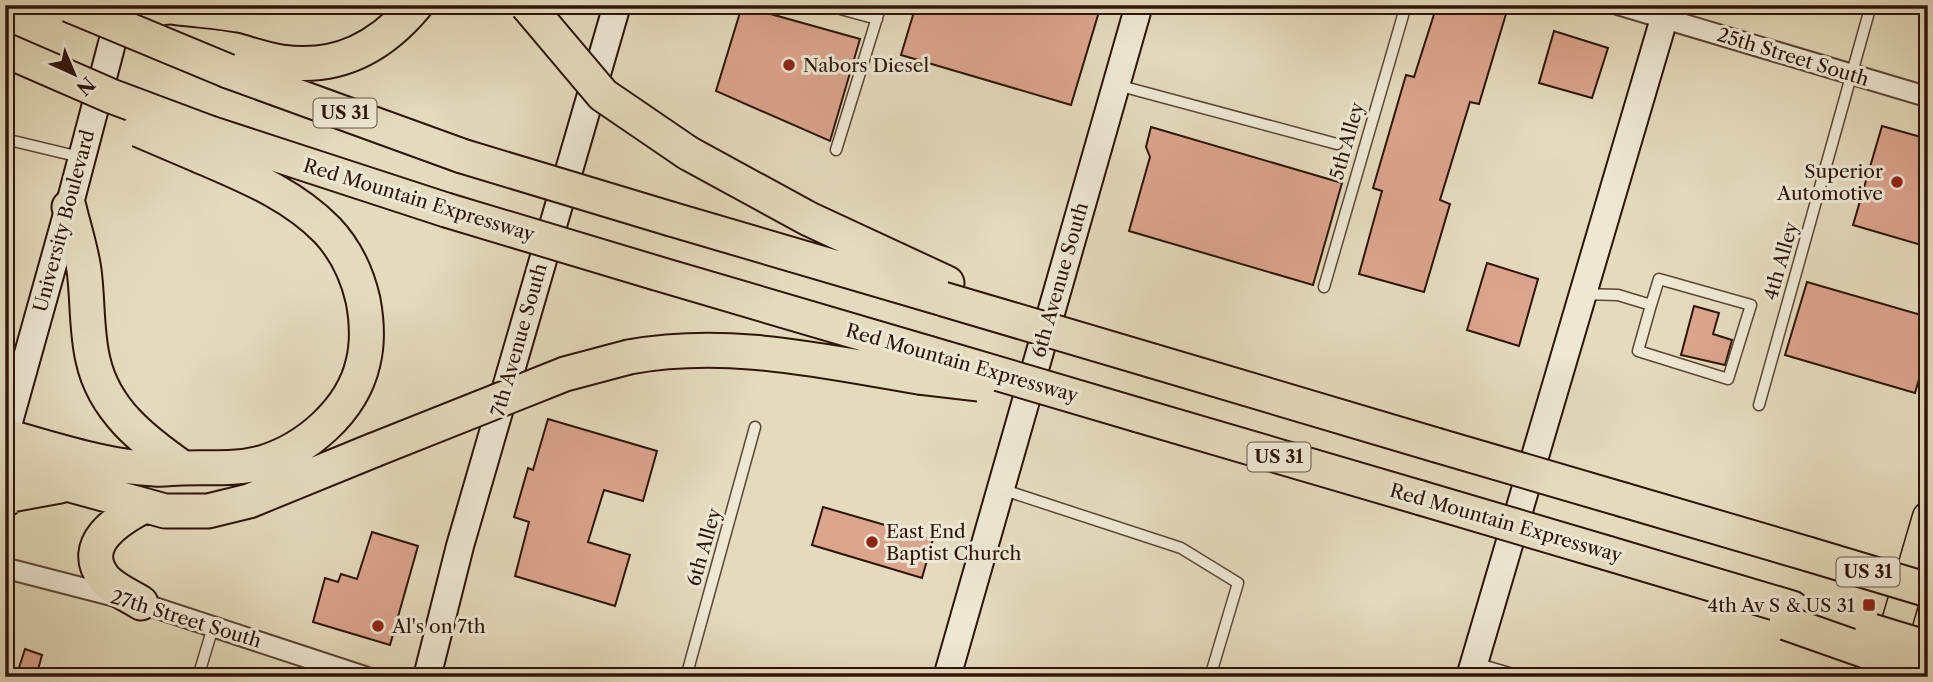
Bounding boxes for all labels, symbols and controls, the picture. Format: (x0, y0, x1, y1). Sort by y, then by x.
street label: 25th Street South (1714, 23, 1872, 91)
north arrow (38, 38, 108, 108)
place label: Nabors Diesel (803, 54, 929, 77)
marker: Nabors Diesel (781, 57, 797, 73)
text: N (72, 72, 99, 100)
road number: US 31 (314, 98, 376, 128)
street label: 5th Alley (1325, 99, 1369, 182)
street label: University Boulevard (29, 127, 99, 315)
street label: Red Mountain Expressway (301, 154, 538, 246)
place label: Superior Automotive (1776, 160, 1883, 205)
marker: Superior Automotive (1889, 174, 1905, 190)
street label: 6th Avenue South (1027, 200, 1093, 360)
street label: 4th Alley (1759, 219, 1803, 303)
street label: 7th Avenue South (486, 261, 552, 419)
street label: Red Mountain Expressway (843, 319, 1081, 407)
road number: US 31 (1248, 443, 1310, 472)
street label: Red Mountain Expressway (1387, 479, 1625, 567)
street label: 6th Alley (682, 505, 726, 589)
place label: East End Baptist Church (886, 520, 1021, 565)
marker: East End Baptist Church (864, 534, 880, 550)
road number: US 31 (1836, 558, 1899, 586)
street label: 27th Street South (108, 585, 264, 653)
place label: 4th Av S & US 31 (1707, 594, 1855, 617)
marker: 4th Av S & US 31 (1861, 597, 1877, 613)
place label: Al's on 7th (391, 615, 486, 638)
marker: Al's on 7th (370, 618, 386, 634)

